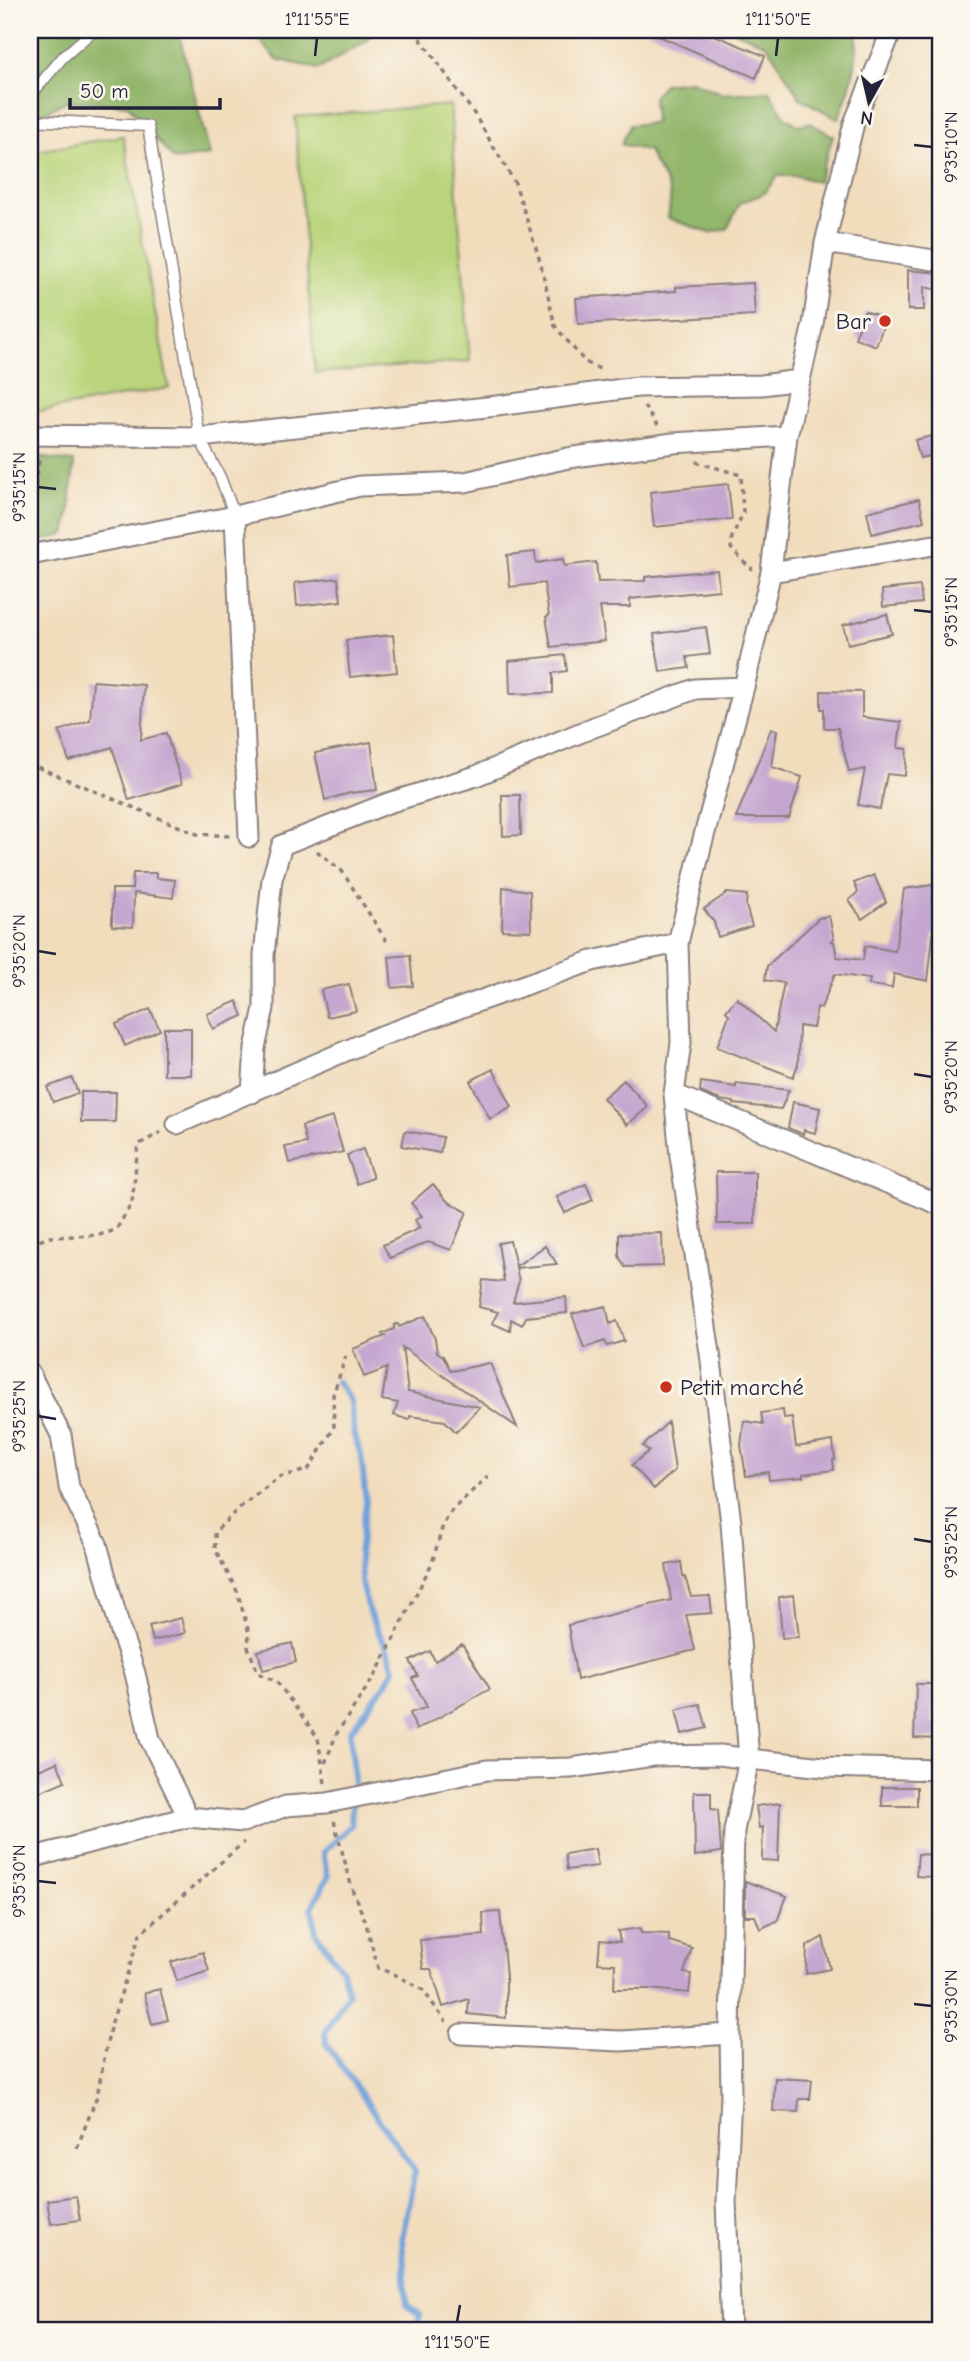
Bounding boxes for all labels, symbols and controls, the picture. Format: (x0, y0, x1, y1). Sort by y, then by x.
text: 1°11'55"E (285, 9, 349, 30)
text: 1°11'50"E (745, 9, 811, 30)
scale bar (70, 66, 220, 110)
north arrow (834, 66, 904, 136)
text: 50 m (80, 79, 129, 103)
text: N (859, 106, 874, 130)
text: 9°35'10"N (941, 111, 962, 183)
place label: Bar (836, 308, 872, 335)
marker: Bar (877, 313, 893, 329)
text: 9°35'15"N (9, 452, 30, 522)
text: 9°35'15"N (941, 577, 962, 647)
text: 9°35'20"N (9, 914, 30, 988)
text: 9°35'20"N (941, 1040, 962, 1114)
place label: Petit marché (680, 1374, 804, 1401)
marker: Petit marché (658, 1379, 674, 1395)
text: 9°35'25"N (9, 1380, 30, 1452)
text: 9°35'25"N (941, 1506, 962, 1578)
text: 9°35'30"N (9, 1844, 30, 1918)
text: 9°35'30"N (941, 1969, 962, 2043)
text: 1°11'50"E (424, 2332, 490, 2353)

